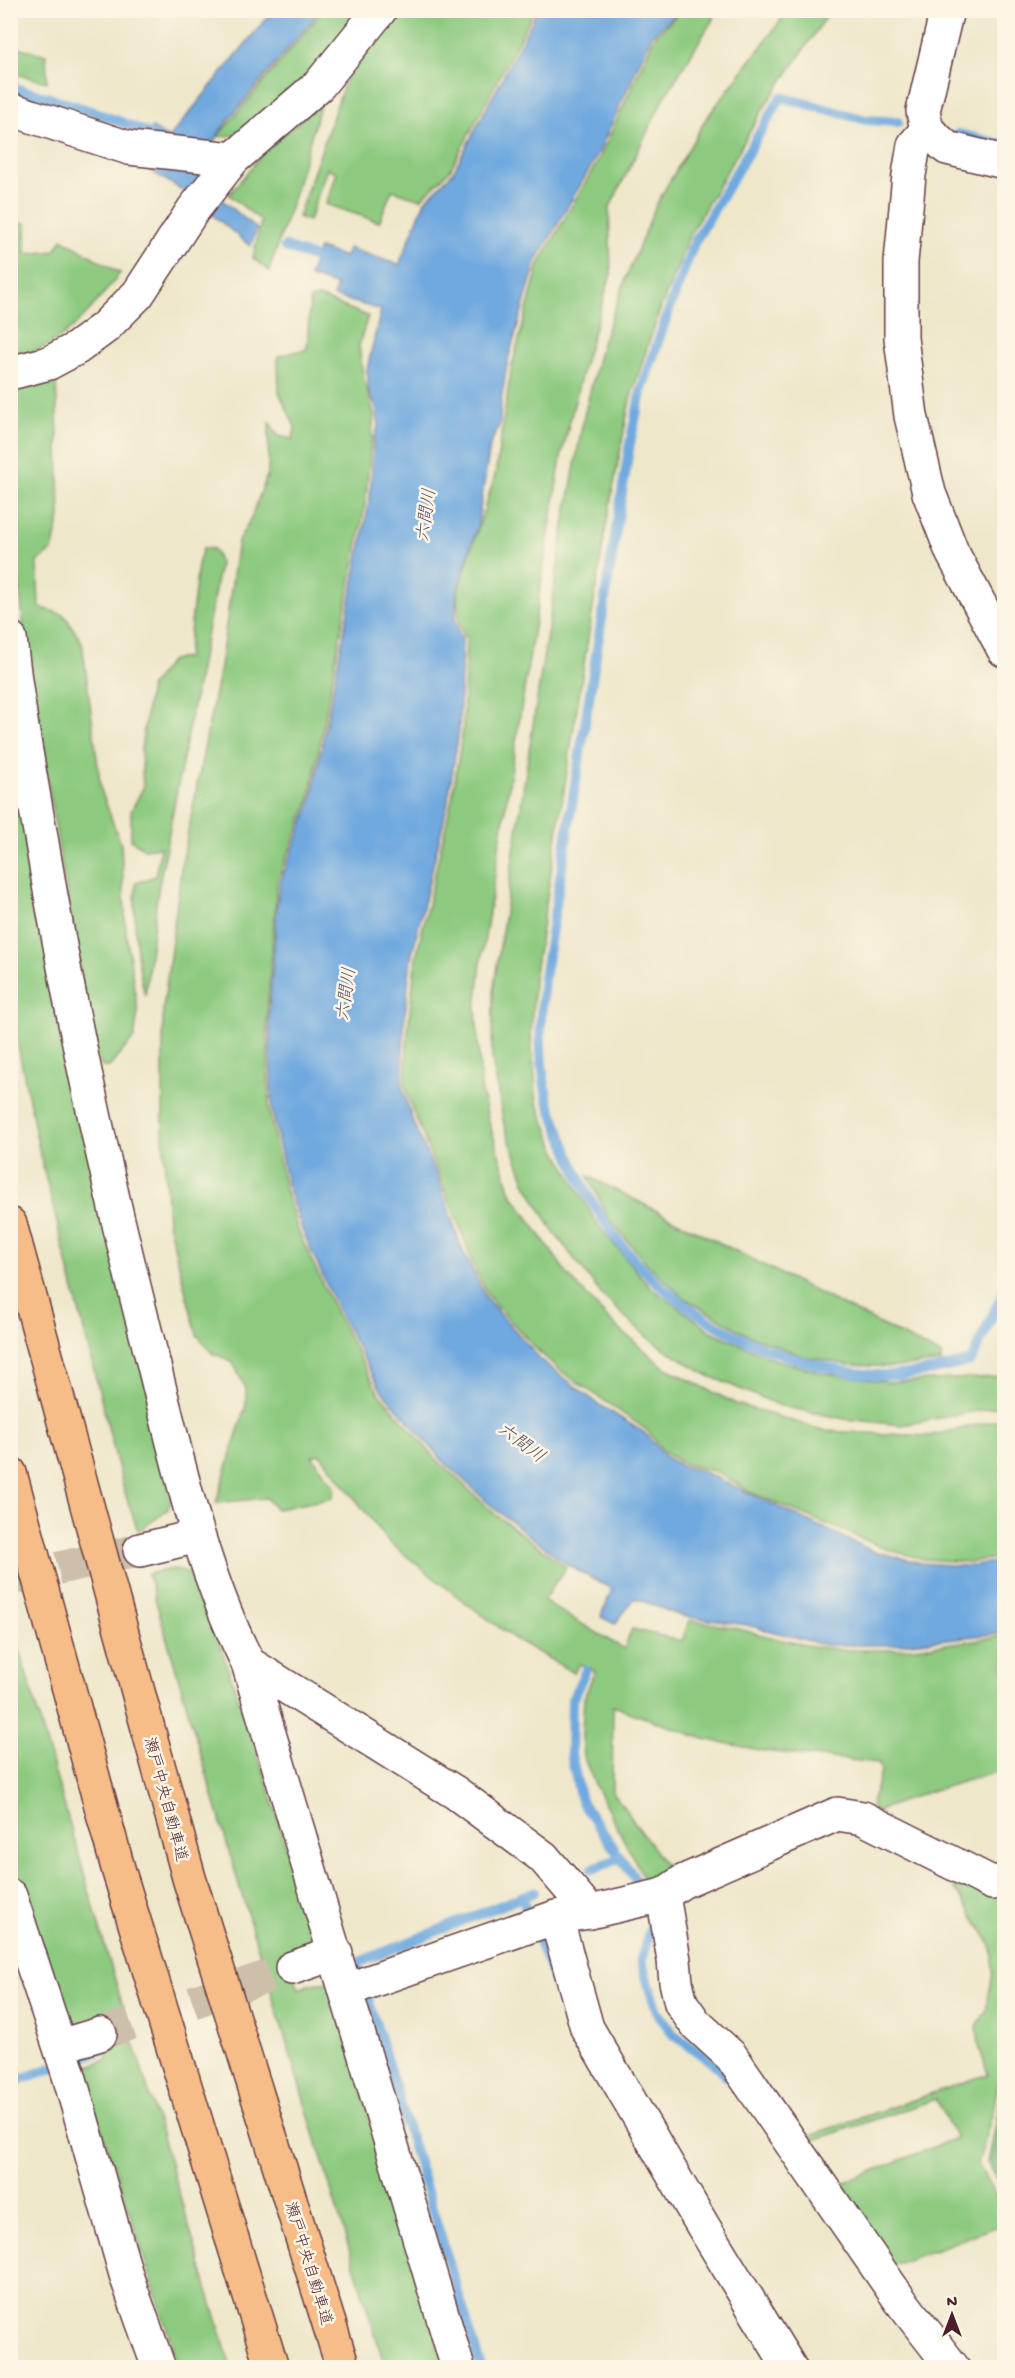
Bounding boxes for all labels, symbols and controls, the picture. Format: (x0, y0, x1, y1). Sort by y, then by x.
water label: 六間川 (413, 487, 442, 544)
water label: 六間川 (333, 966, 362, 1023)
water label: 六間川 (493, 1419, 548, 1469)
street label: 瀬戸中央自動車道 (138, 1735, 191, 1864)
street label: 瀬戸中央自動車道 (279, 2199, 336, 2328)
north arrow (922, 2285, 982, 2345)
text: N (947, 2294, 958, 2313)

